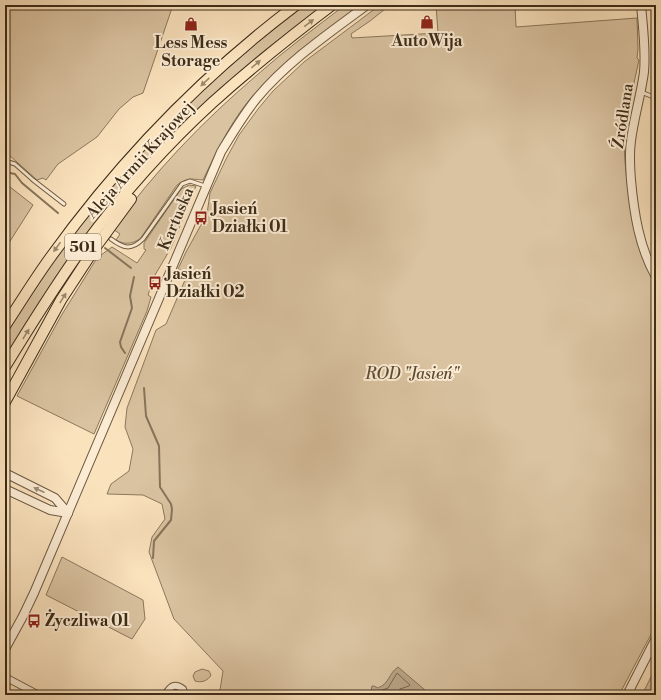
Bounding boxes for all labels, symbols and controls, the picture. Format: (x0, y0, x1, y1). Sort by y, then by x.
shop icon: AutoWija (419, 14, 435, 30)
shop icon: Less Mess Storage (183, 16, 199, 32)
one-way arrow (303, 19, 314, 27)
place label: AutoWija (391, 31, 463, 51)
place label: Less Mess Storage (155, 33, 228, 71)
one-way arrow (251, 59, 262, 68)
one-way arrow (200, 77, 210, 87)
street label: Źródlana (606, 81, 638, 150)
street label: Aleja Armii Krajowej (81, 97, 198, 224)
street label: Kartuska (154, 184, 199, 254)
place label: Jasień Działki 01 (210, 199, 288, 237)
bus stop icon: Jasień Działki 01 (193, 210, 209, 226)
road number: 501 (65, 234, 101, 260)
one-way arrow (53, 242, 61, 253)
place label: Jasień Działki 02 (164, 264, 244, 302)
bus stop icon: Jasień Działki 02 (147, 275, 163, 291)
one-way arrow (59, 292, 66, 304)
one-way arrow (22, 328, 29, 339)
park label: ROD "Jasień" (364, 364, 460, 384)
one-way arrow (33, 487, 44, 493)
place label: Życzliwa 01 (45, 609, 130, 631)
bus stop icon: Życzliwa 01 (26, 613, 42, 629)

